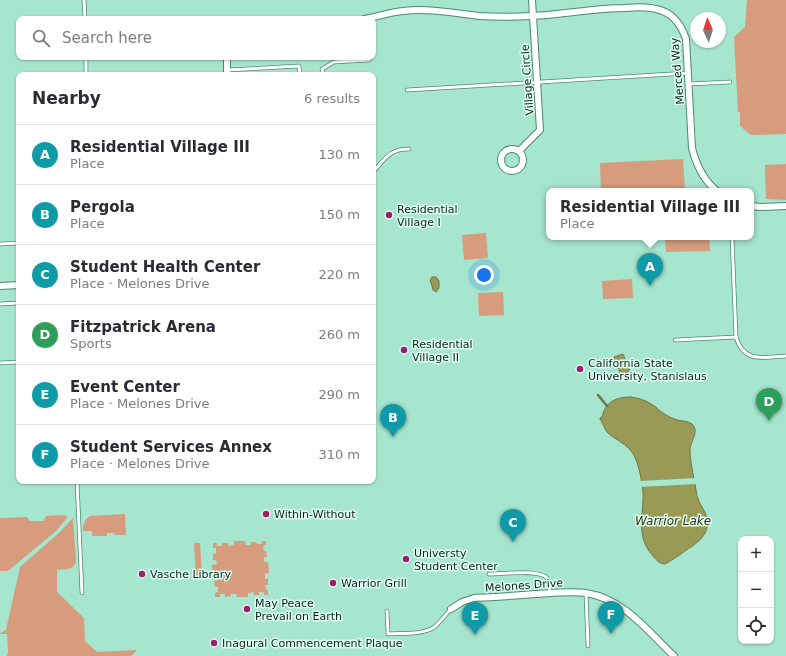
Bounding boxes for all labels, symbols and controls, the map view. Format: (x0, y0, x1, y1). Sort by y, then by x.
north arrow (690, 12, 726, 48)
search box (16, 16, 376, 60)
icon: search (30, 27, 52, 49)
text: Search here (62, 29, 152, 47)
street label: Merced Way (668, 36, 687, 105)
street label: Village Circle (519, 44, 536, 116)
text: Nearby (32, 88, 101, 108)
text: 6 results (304, 91, 360, 106)
text: Residential Village III (70, 138, 250, 156)
text: A (40, 147, 50, 162)
text: 130 m (318, 147, 360, 162)
text: Place (70, 156, 105, 171)
popup (546, 188, 754, 240)
text: Pergola (70, 198, 135, 216)
text: Residential Village III (560, 198, 740, 216)
place label: Residential Village I (397, 203, 458, 229)
text: B (40, 207, 50, 222)
text: 150 m (318, 207, 360, 222)
marker: Residential Village I (384, 210, 394, 220)
text: Place (70, 216, 105, 231)
text: Place (560, 216, 595, 231)
pin: A (637, 253, 663, 286)
text: Student Health Center (70, 258, 260, 276)
your location (474, 265, 494, 285)
text: C (40, 267, 50, 282)
text: 220 m (318, 267, 360, 282)
text: Place · Melones Drive (70, 276, 210, 291)
text: Fitzpatrick Arena (70, 318, 216, 336)
text: D (40, 327, 50, 342)
text: 260 m (318, 327, 360, 342)
text: Sports (70, 336, 112, 351)
place label: Residential Village II (412, 338, 473, 364)
marker: Residential Village II (399, 345, 409, 355)
place label: California State University, Stanislaus (588, 357, 707, 383)
marker: California State University, Stanislaus (575, 364, 585, 374)
text: Event Center (70, 378, 180, 396)
text: E (41, 387, 49, 402)
text: 290 m (318, 387, 360, 402)
pin: D (756, 388, 782, 421)
text: Place · Melones Drive (70, 396, 210, 411)
pin: B (380, 404, 406, 437)
text: Student Services Annex (70, 438, 272, 456)
text: F (41, 447, 49, 462)
text: 310 m (318, 447, 360, 462)
text: Place · Melones Drive (70, 456, 210, 471)
place label: Within-Without (274, 508, 356, 521)
marker: Within-Without (261, 509, 271, 519)
pin: C (500, 509, 526, 542)
water label: Warrior Lake (635, 514, 711, 528)
map controls (738, 536, 774, 644)
button: + (738, 536, 774, 572)
place label: Universty Student Center (414, 547, 498, 573)
marker: Universty Student Center (401, 554, 411, 564)
place label: Vasche Library (150, 568, 231, 581)
marker: Vasche Library (137, 569, 147, 579)
button: − (738, 572, 774, 608)
street label: Melones Drive (485, 576, 564, 595)
place label: Warrior Grill (341, 577, 407, 590)
marker: Warrior Grill (328, 578, 338, 588)
place label: May Peace Prevail on Earth (255, 597, 342, 623)
pin: F (598, 601, 624, 634)
pin: E (462, 602, 488, 635)
marker: May Peace Prevail on Earth (242, 604, 252, 614)
button: locate (738, 608, 774, 644)
place label: Inagural Commencement Plaque (222, 637, 403, 650)
marker: Inagural Commencement Plaque (209, 638, 219, 648)

